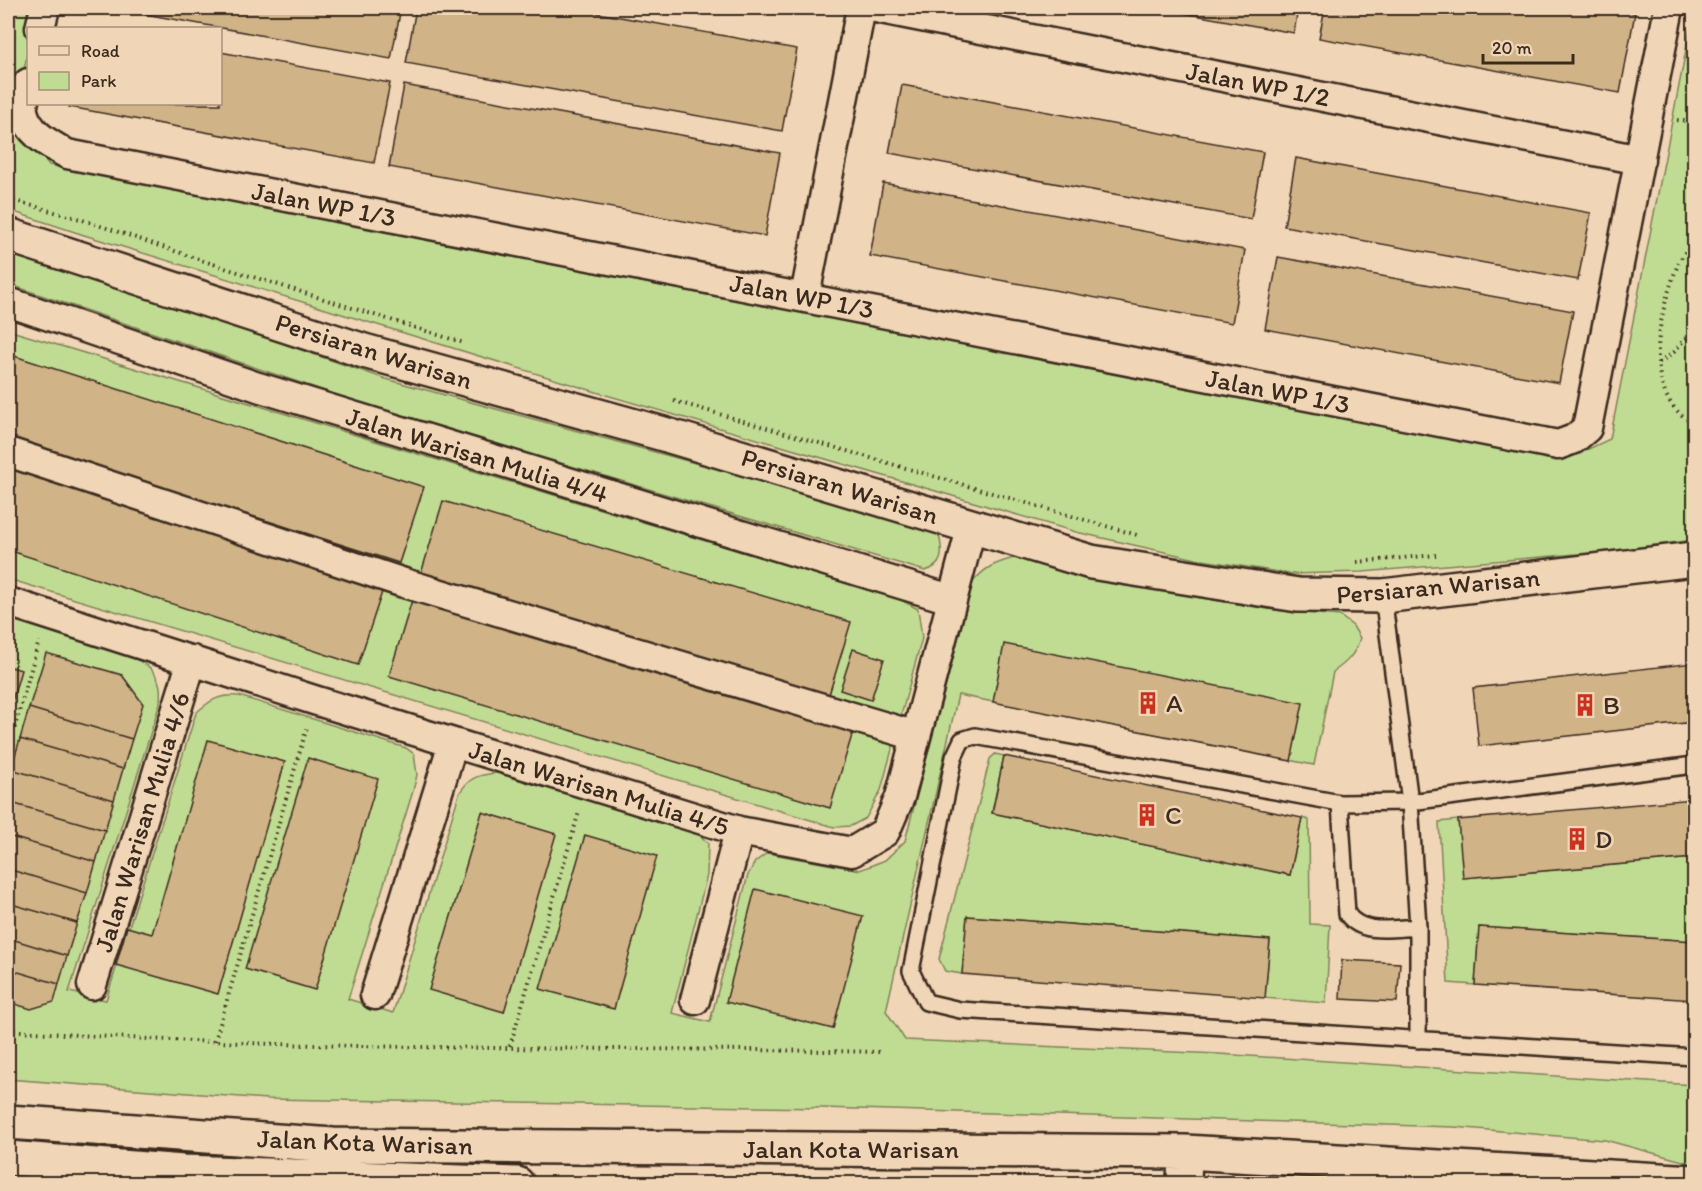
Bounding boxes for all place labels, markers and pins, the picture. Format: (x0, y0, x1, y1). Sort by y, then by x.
place label: A (1166, 687, 1183, 719)
place label: B (1603, 689, 1620, 721)
building icon: A (1135, 690, 1161, 716)
building icon: B (1572, 692, 1598, 718)
place label: C (1165, 799, 1182, 831)
building icon: C (1134, 802, 1160, 828)
place label: D (1595, 823, 1612, 855)
building icon: D (1564, 826, 1590, 852)

